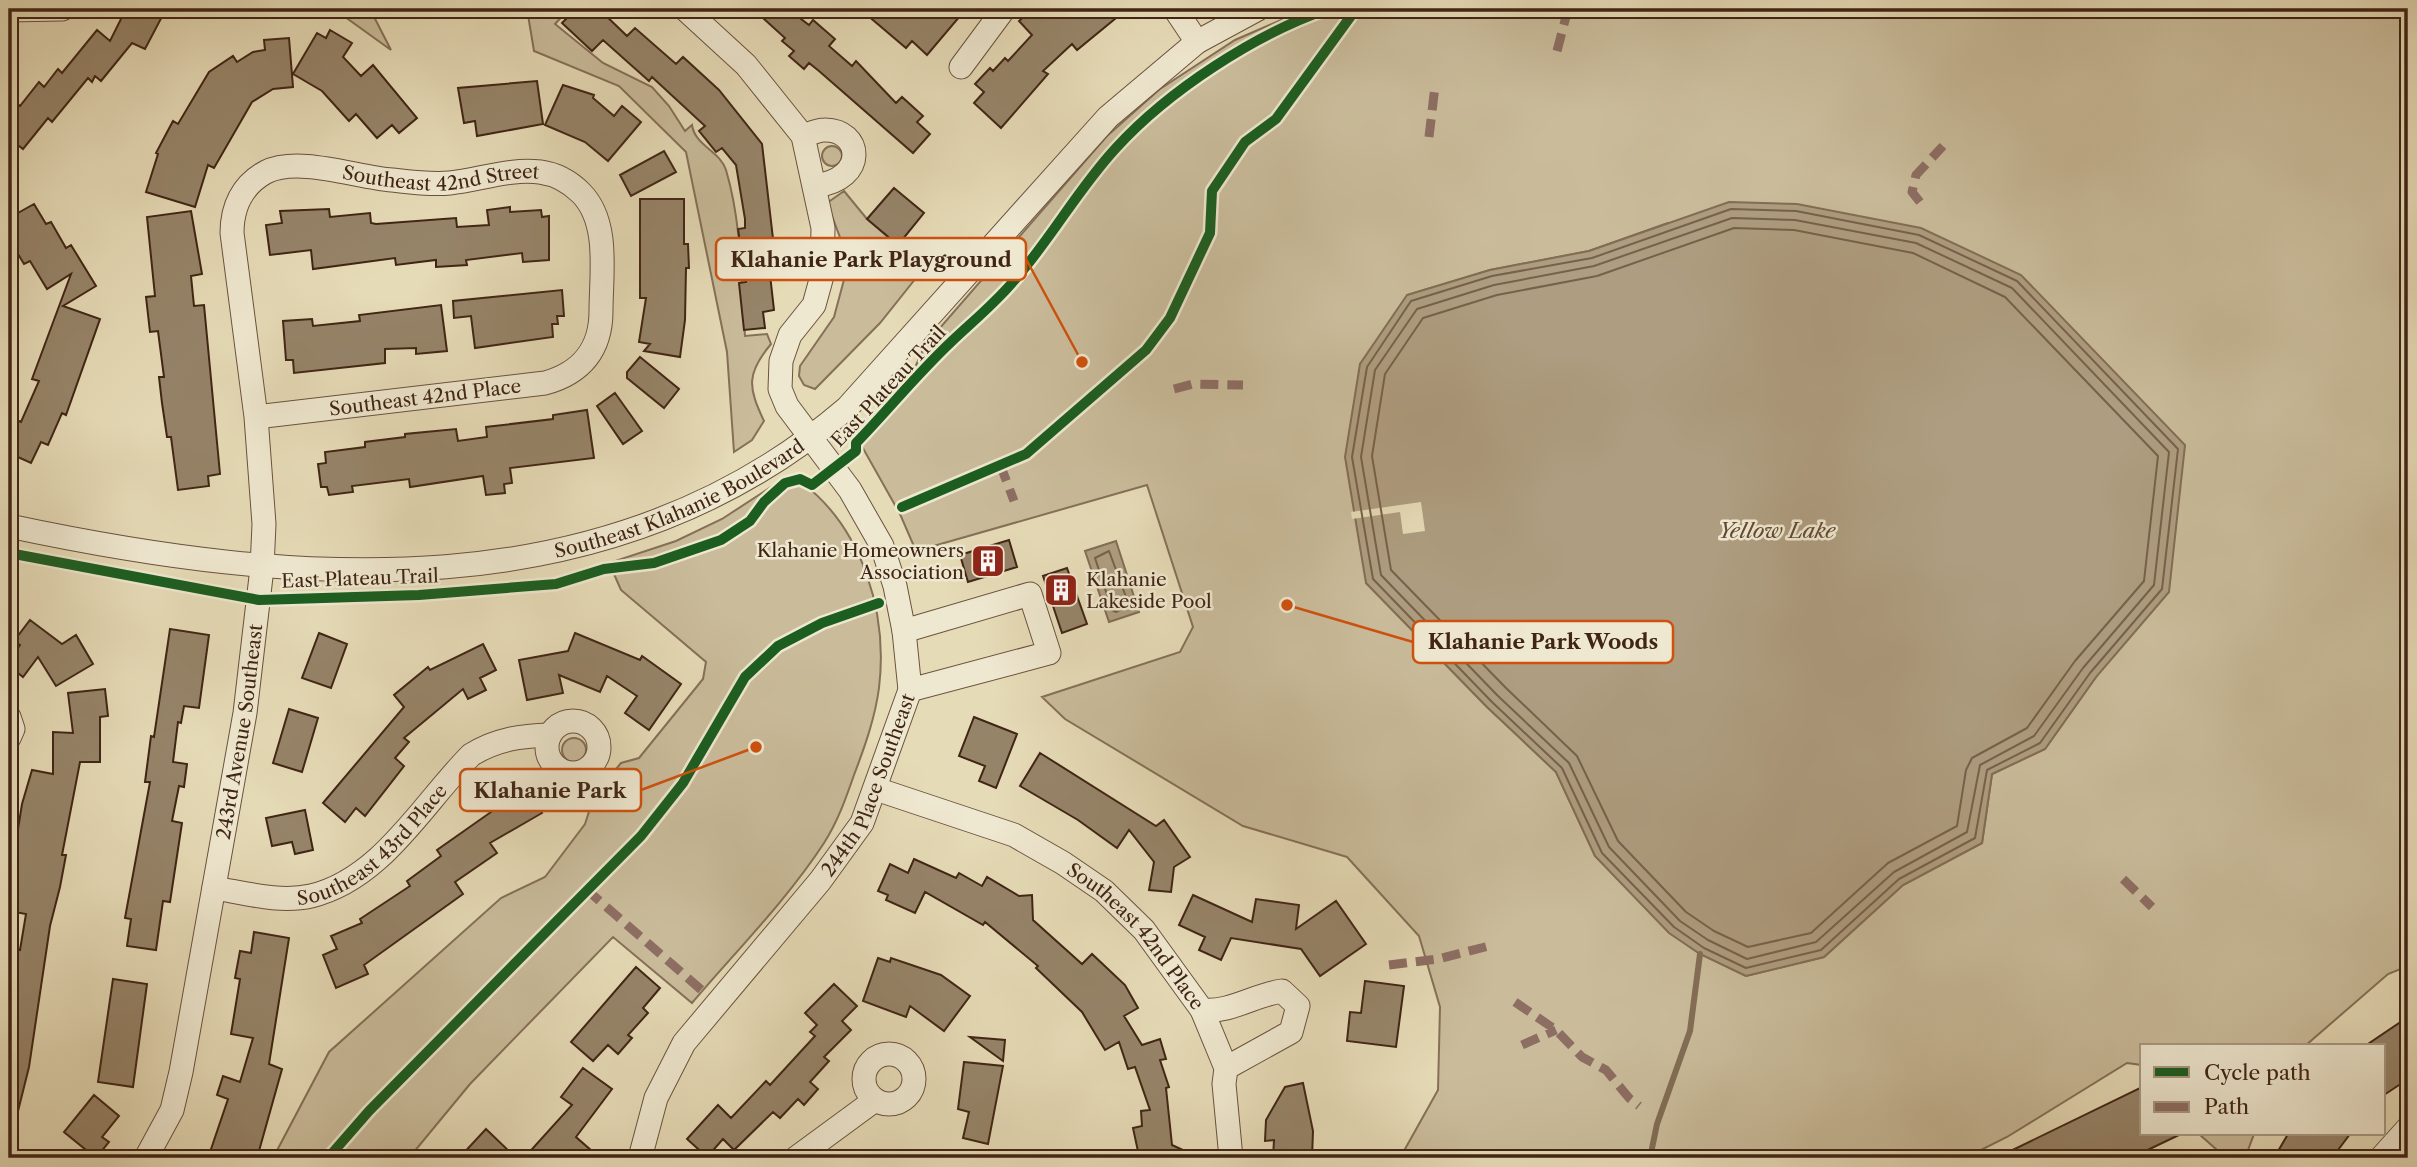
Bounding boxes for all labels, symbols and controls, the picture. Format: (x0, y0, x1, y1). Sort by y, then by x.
street label: Southeast 42nd Street (341, 160, 541, 196)
callout: Klahanie Park Playground (716, 238, 1026, 280)
text: Klahanie Park Playground (730, 247, 1012, 272)
street label: East Plateau Trail (826, 321, 951, 452)
street label: Southeast 42nd Place (328, 374, 522, 421)
street label: Southeast Klahanie Boulevard (552, 434, 809, 563)
water label: Yellow Lake (1719, 518, 1836, 543)
place label: Klahanie Homeowners Association (757, 539, 964, 584)
building icon: Klahanie Homeowners Association (969, 542, 1007, 580)
street label: East Plateau Trail (281, 564, 439, 593)
place label: Klahanie Lakeside Pool (1086, 568, 1212, 613)
building icon: Klahanie Lakeside Pool (1042, 571, 1080, 609)
callout: Klahanie Park Woods (1413, 621, 1673, 663)
street label: 243rd Avenue Southeast (212, 623, 267, 841)
text: Klahanie Park Woods (1428, 629, 1658, 654)
street label: 244th Place Southeast (816, 690, 920, 881)
callout: Klahanie Park (460, 769, 641, 811)
text: Klahanie Park (474, 778, 628, 803)
street label: Southeast 43rd Place (295, 779, 452, 910)
street label: Southeast 42nd Place (1062, 858, 1209, 1014)
legend (2140, 1044, 2386, 1136)
text: Cycle path (2204, 1060, 2311, 1085)
text: Path (2204, 1094, 2249, 1119)

